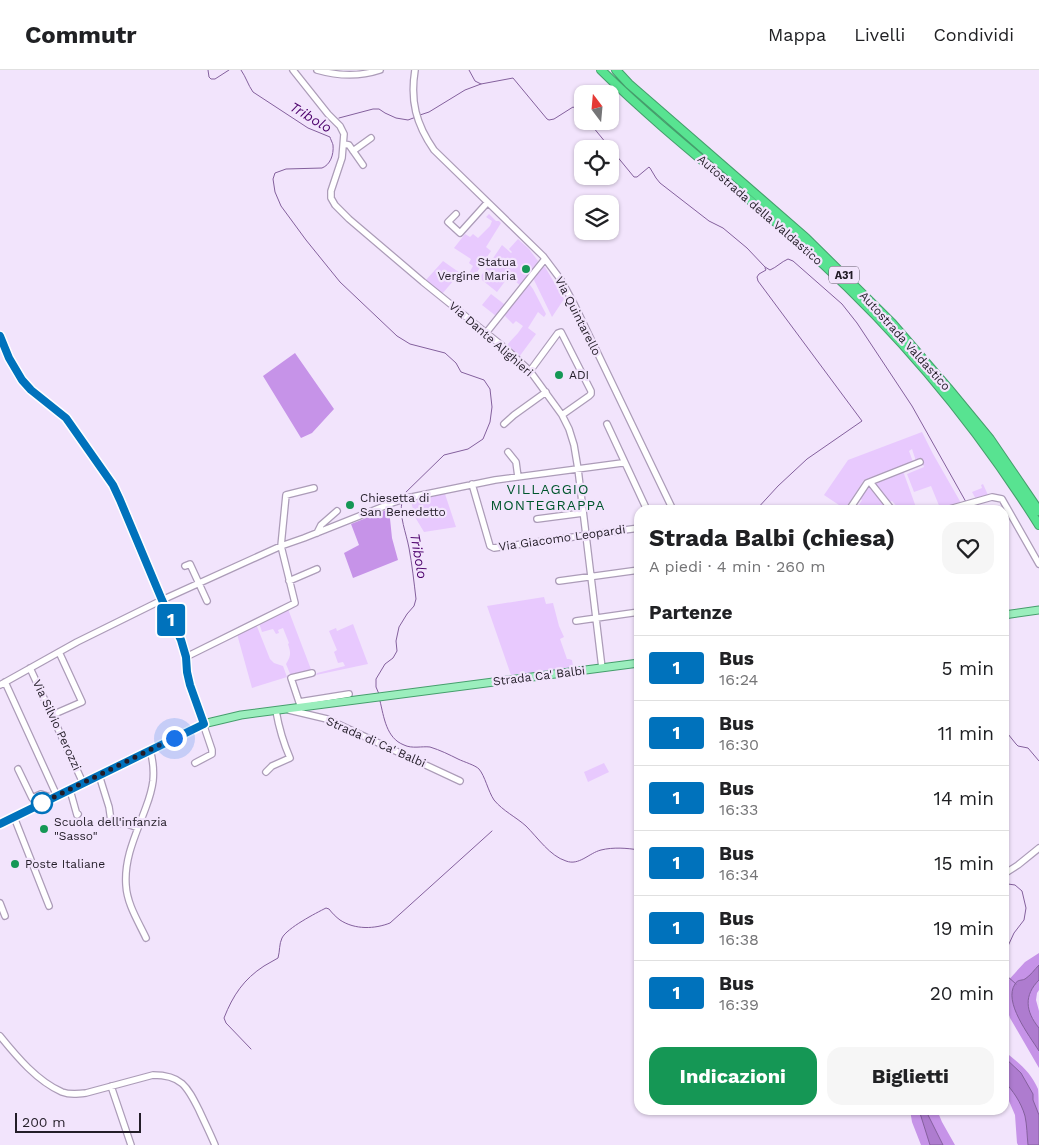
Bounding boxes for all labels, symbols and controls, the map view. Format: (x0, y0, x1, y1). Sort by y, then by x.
text: Commutr (25, 21, 137, 49)
text: Mappa (768, 24, 826, 45)
text: Livelli (854, 24, 905, 45)
text: Condividi (933, 24, 1014, 45)
north arrow (574, 85, 619, 130)
map controls (574, 85, 619, 240)
water label: Tribolo (287, 98, 335, 136)
button: locate (574, 140, 619, 185)
street label: Autostrada della Valdastico (695, 152, 825, 268)
button: layers (574, 195, 619, 240)
place label: Statua Vergine Maria (437, 255, 516, 283)
marker: Statua Vergine Maria (520, 263, 532, 275)
road number: A31 (829, 266, 859, 284)
street label: Via Quintarello (552, 274, 604, 358)
street label: Autostrada Valdastico (857, 289, 953, 393)
street label: Via Dante Alighieri (446, 299, 536, 379)
place label: ADI (569, 368, 589, 382)
marker: ADI (553, 369, 565, 381)
district label: VILLAGGIO MONTEGRAPPA (490, 481, 606, 513)
place label: Chiesetta di San Benedetto (360, 491, 446, 519)
marker: Chiesetta di San Benedetto (344, 499, 356, 511)
street label: Via Giacomo Leopardi (498, 522, 626, 554)
button: heart (942, 522, 994, 574)
text: Strada Balbi (chiesa) (649, 524, 895, 552)
water label: Tribolo (407, 532, 431, 580)
text: A piedi · 4 min · 260 m (649, 557, 826, 576)
text: Partenze (649, 601, 732, 624)
line badge: 1 (155, 604, 187, 636)
text: 1 (167, 609, 175, 630)
text: Bus (719, 647, 754, 670)
text: 1 (673, 657, 680, 678)
text: 5 min (942, 657, 994, 680)
street label: Strada Ca' Balbi (492, 663, 586, 689)
text: 16:24 (719, 670, 758, 689)
street label: Via Silvio Perozzi (30, 677, 84, 773)
text: Bus (719, 712, 754, 735)
street label: Strada di Ca' Balbi (324, 714, 428, 770)
text: 1 (673, 722, 680, 743)
text: 11 min (938, 722, 994, 745)
your location (162, 726, 187, 751)
text: 16:30 (719, 735, 759, 754)
text: Bus (719, 777, 754, 800)
text: 1 (673, 787, 680, 808)
text: 14 min (934, 787, 994, 810)
unlabelled marker (31, 792, 53, 814)
text: 16:33 (719, 800, 758, 819)
place label: Scuola dell'infanzia "Sasso" (54, 815, 167, 843)
marker: Scuola dell'infanzia "Sasso" (38, 823, 50, 835)
text: Bus (719, 842, 754, 865)
text: 1 (673, 852, 680, 873)
text: 15 min (934, 852, 994, 875)
place label: Poste Italiane (25, 857, 105, 871)
marker: Poste Italiane (9, 858, 21, 870)
text: 16:34 (719, 865, 759, 884)
text: Bus (719, 907, 754, 930)
text: 1 (673, 917, 680, 938)
text: 19 min (933, 917, 994, 940)
text: 16:38 (719, 930, 759, 949)
text: Bus (719, 972, 754, 995)
text: 1 (673, 982, 680, 1003)
text: 20 min (930, 982, 994, 1005)
text: 16:39 (719, 995, 759, 1014)
button: Indicazioni (649, 1047, 817, 1105)
button: Biglietti (827, 1047, 994, 1105)
scale bar (15, 1110, 141, 1133)
text: 200 m (22, 1114, 66, 1130)

